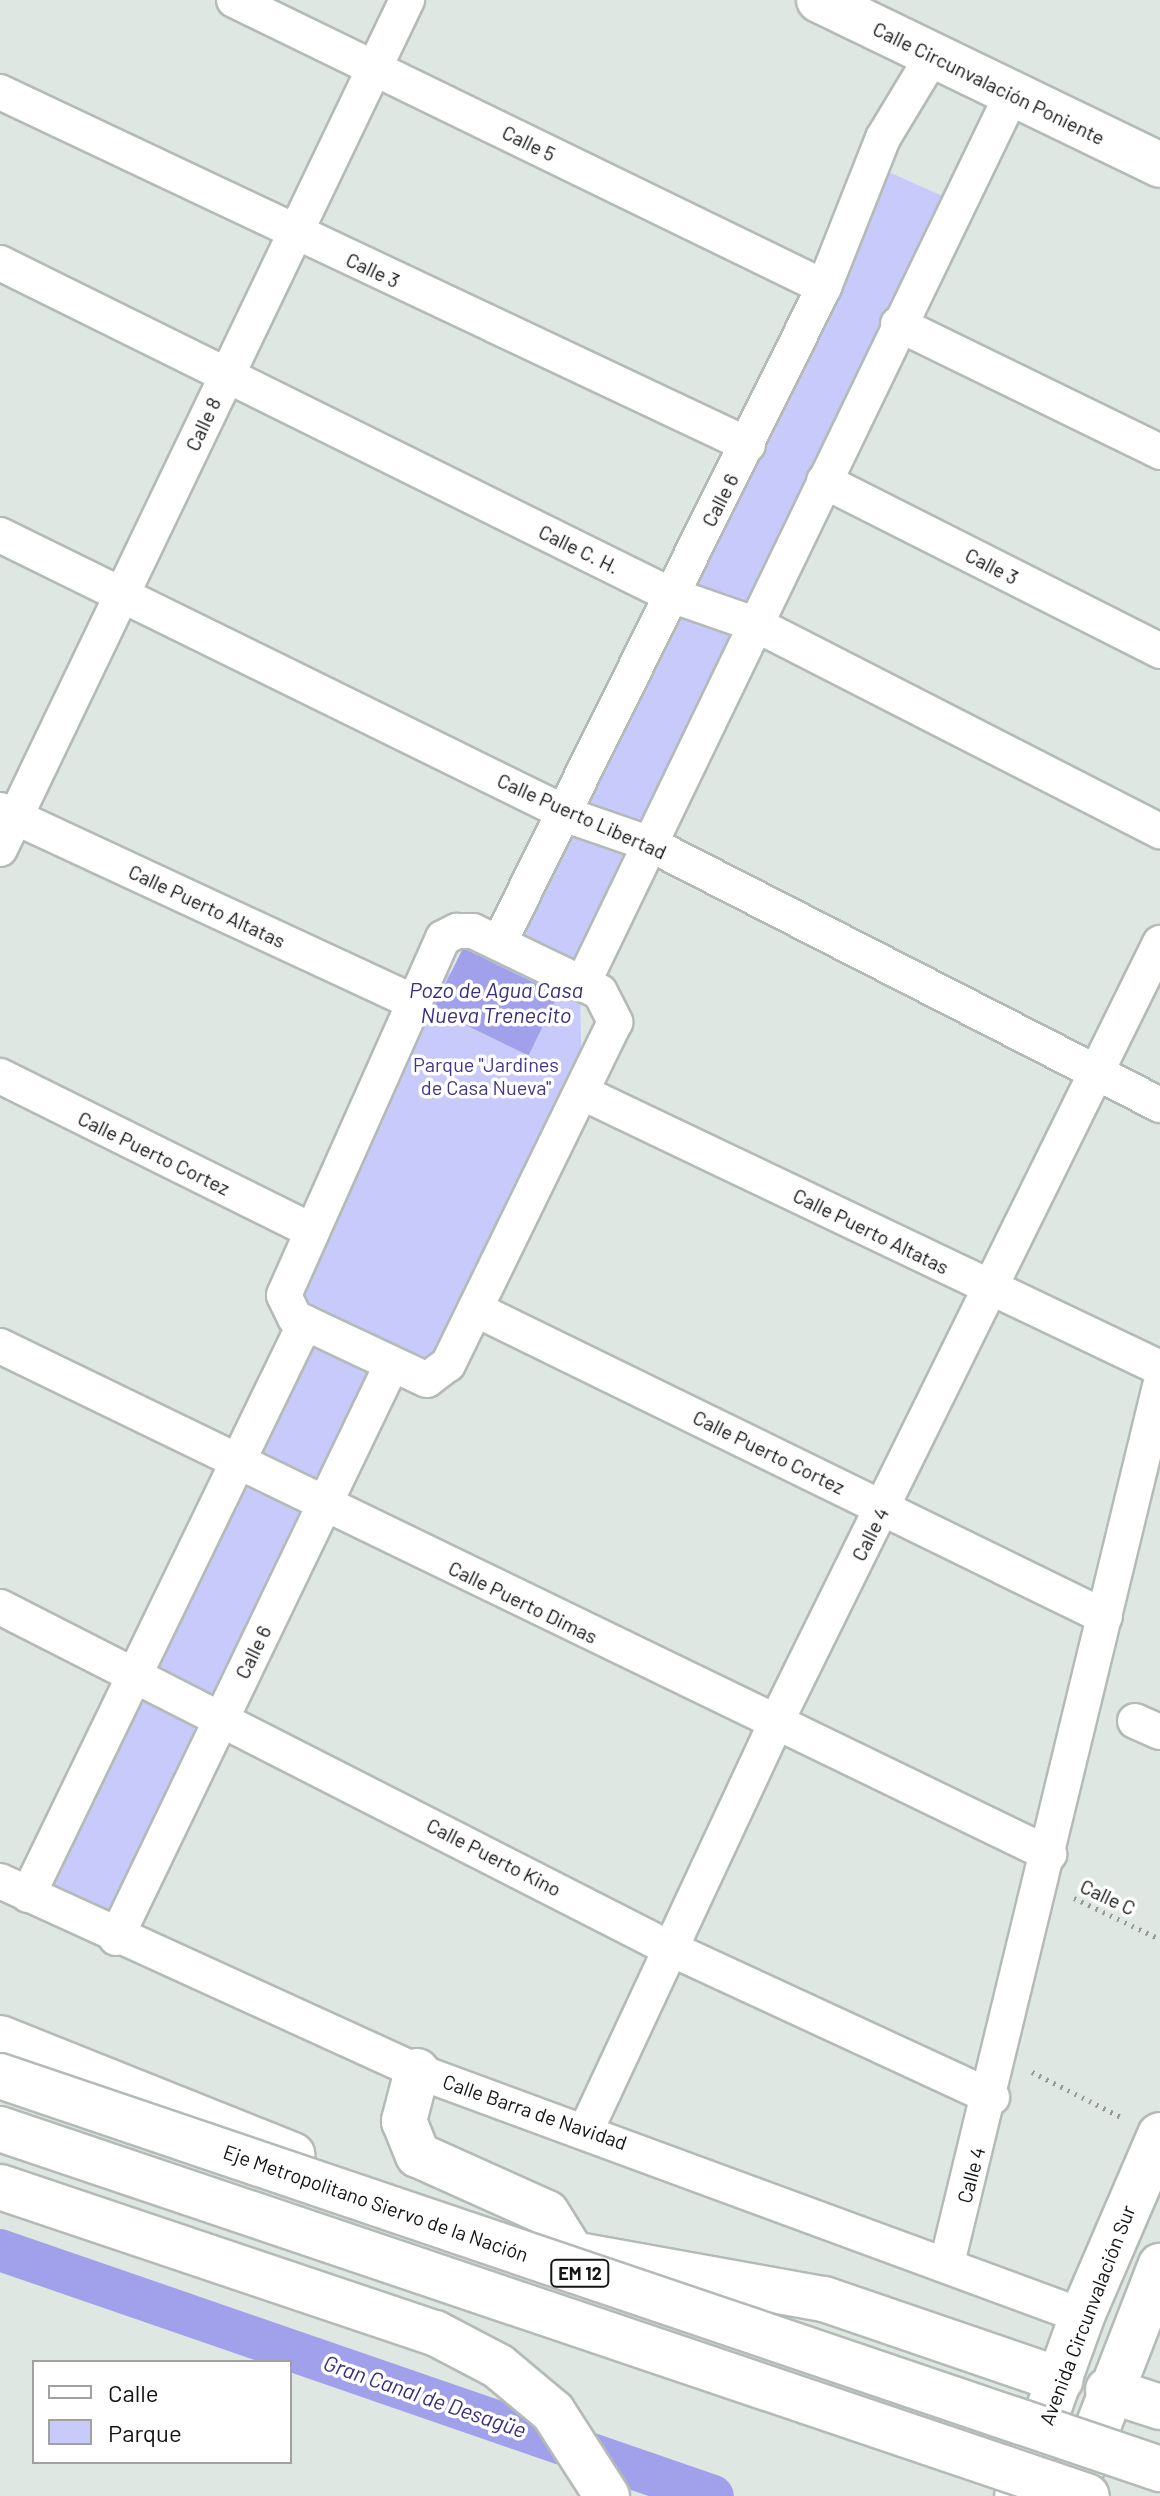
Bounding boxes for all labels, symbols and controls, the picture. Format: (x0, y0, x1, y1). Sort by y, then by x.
street label: Calle Circunvalación Poniente (869, 16, 1109, 150)
street label: Calle 5 (498, 120, 560, 166)
street label: Calle 3 (342, 247, 404, 293)
street label: Calle 8 (180, 393, 226, 455)
street label: Calle 6 (697, 469, 743, 531)
street label: Calle C. H. (535, 519, 623, 579)
street label: Calle 3 (961, 543, 1023, 589)
street label: Calle Puerto Libertad (494, 768, 670, 864)
street label: Calle Puerto Altatas (125, 859, 289, 953)
water label: Pozo de Agua Casa Nueva Trenecito (409, 976, 583, 1028)
park label: Parque "Jardines de Casa Nueva" (413, 1052, 559, 1099)
street label: Calle Puerto Cortez (74, 1106, 234, 1200)
street label: Calle Puerto Altatas (789, 1183, 953, 1279)
street label: Calle Puerto Cortez (689, 1405, 849, 1499)
street label: Calle 4 (846, 1503, 894, 1565)
street label: Calle Puerto Dimas (445, 1556, 601, 1648)
street label: Calle 6 (230, 1621, 276, 1683)
street label: Calle Puerto Kino (423, 1813, 565, 1901)
street label: Calle C (1077, 1874, 1139, 1920)
street label: Calle Barra de Navidad (440, 2069, 630, 2155)
street label: Eje Metropolitano Siervo de la Nación (220, 2139, 532, 2267)
street label: Calle 4 (952, 2144, 990, 2206)
street label: Avenida Circunvalación Sur (1034, 2202, 1140, 2428)
road number: EM 12 (550, 2259, 610, 2287)
water label: Gran Canal de Desagüe (320, 2349, 530, 2443)
legend (32, 2360, 292, 2464)
text: Calle (108, 2378, 159, 2407)
text: Parque (108, 2418, 182, 2447)

